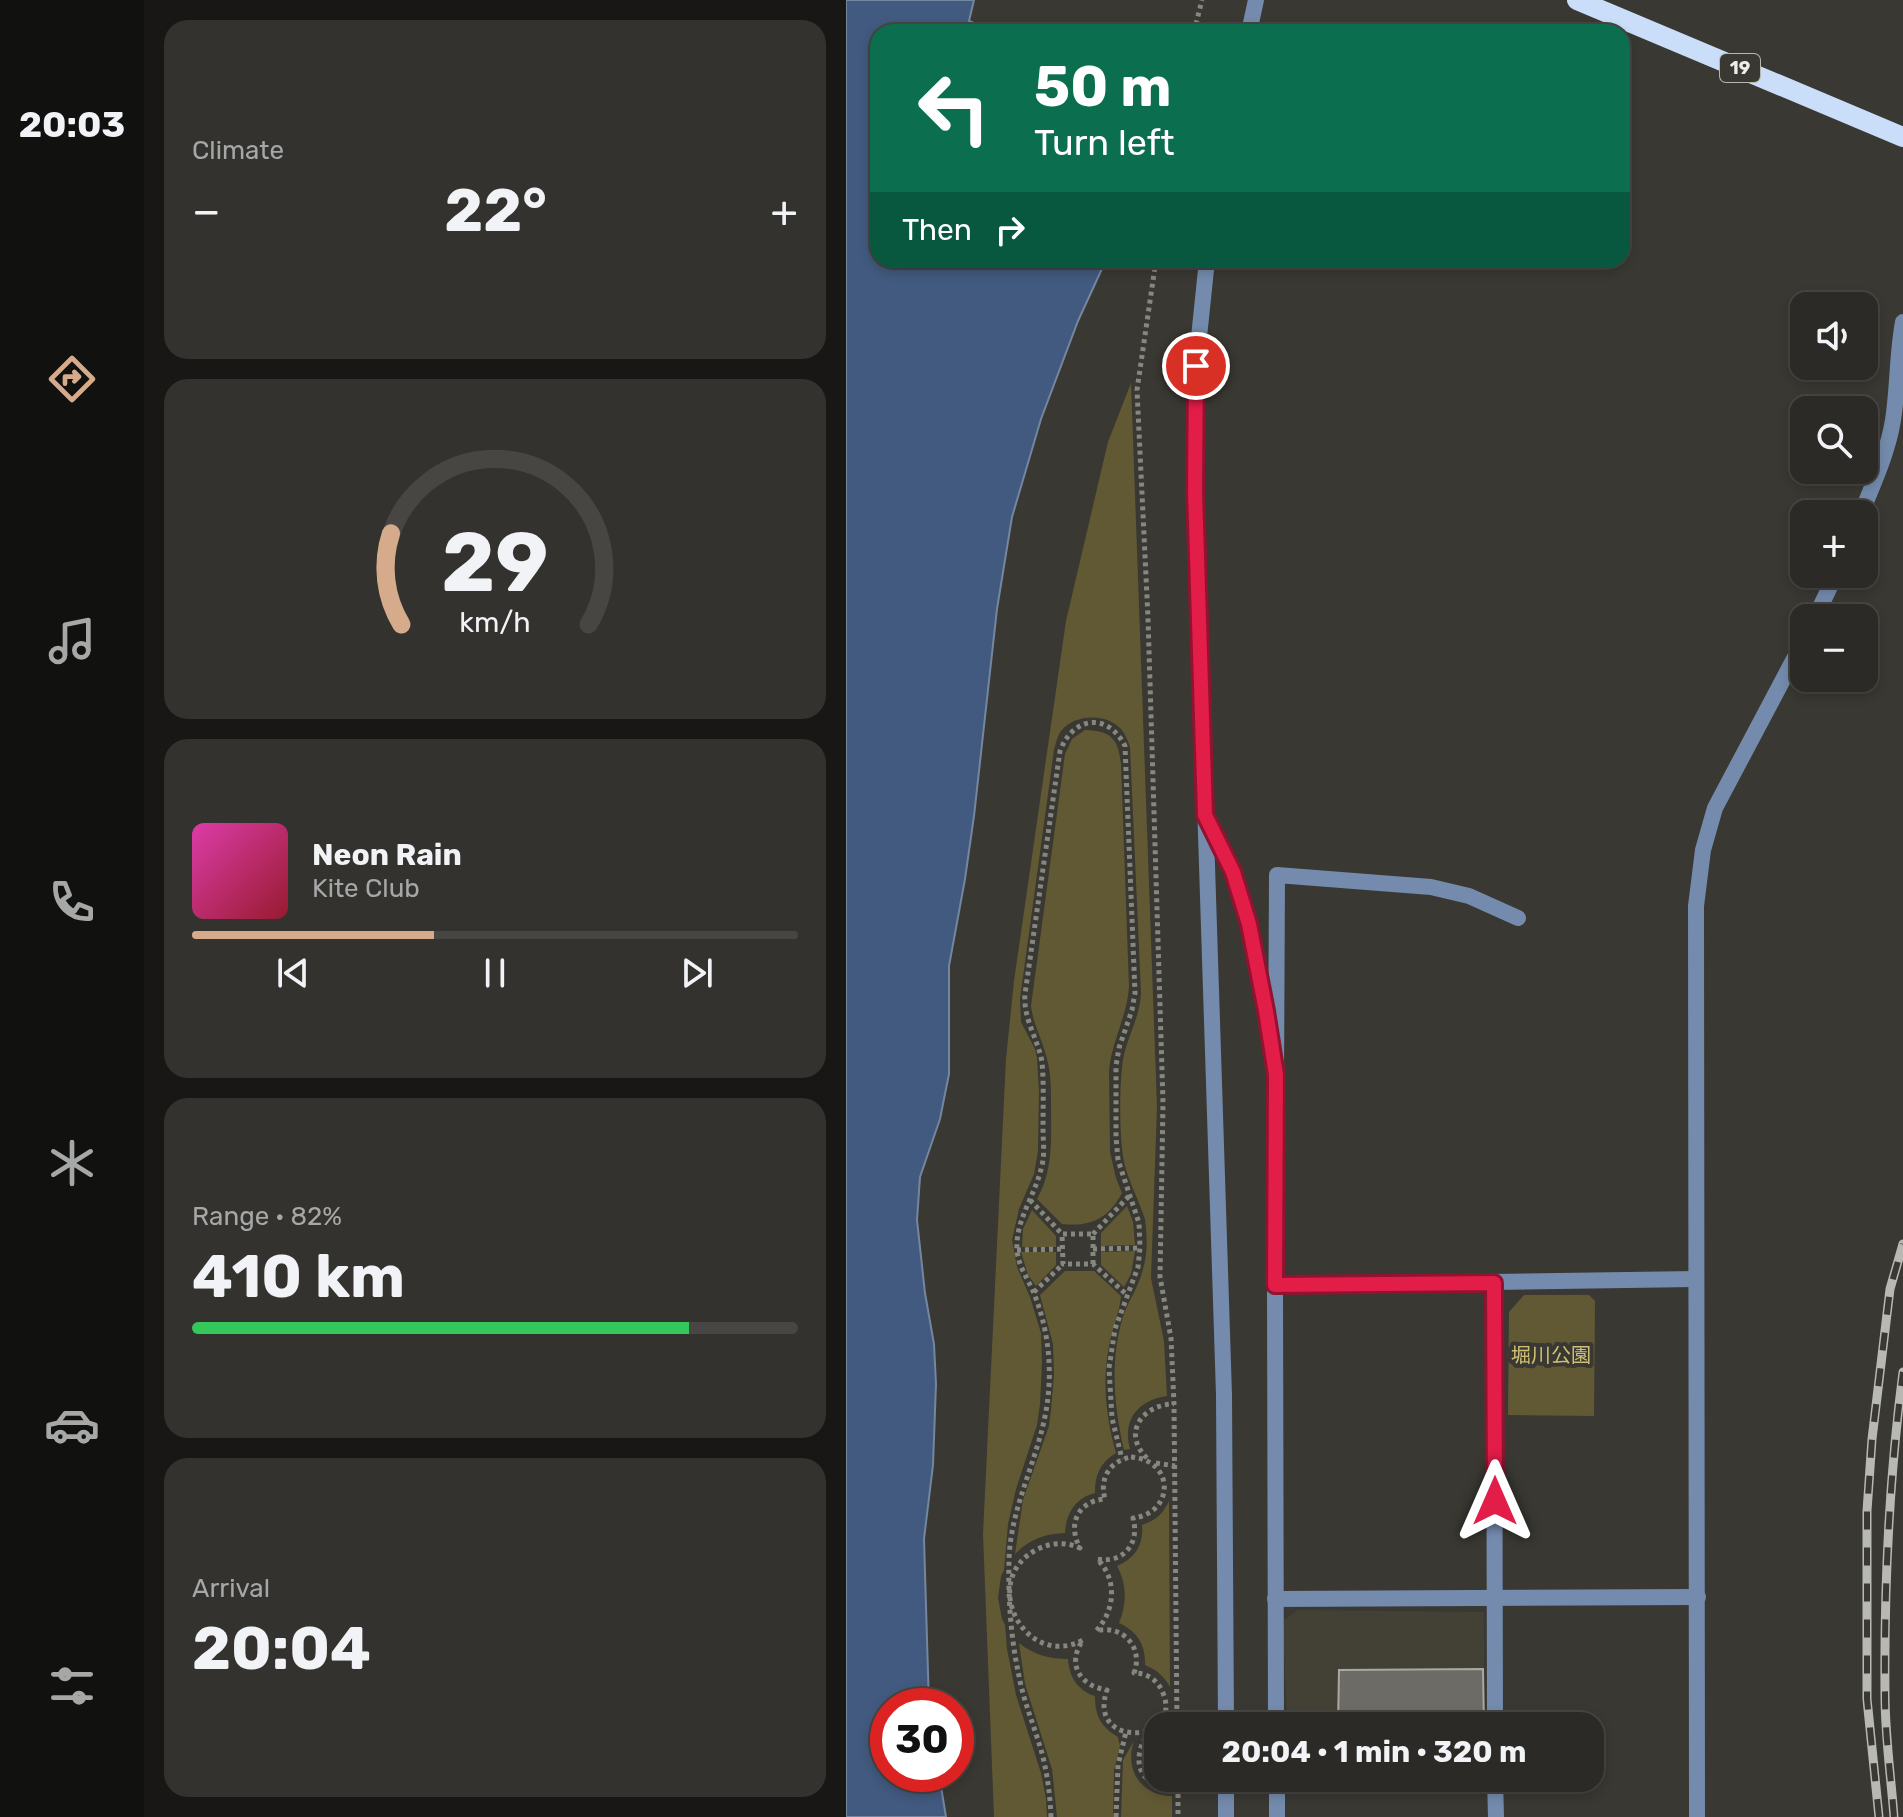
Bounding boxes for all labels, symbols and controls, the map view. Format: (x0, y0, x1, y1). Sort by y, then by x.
text: 50 m (1034, 54, 1171, 120)
road number: 19 (1720, 54, 1760, 82)
icon: left (902, 56, 1006, 160)
text: 20:03 (19, 103, 125, 146)
text: Turn left (1034, 121, 1175, 164)
text: Climate (192, 135, 284, 166)
text: 22° (444, 175, 547, 246)
text: − (192, 185, 221, 237)
text: + (771, 185, 798, 237)
icon: right (988, 208, 1032, 252)
text: Then (902, 212, 972, 248)
map controls (1790, 292, 1878, 692)
button: sound (1790, 292, 1878, 380)
pin (1162, 332, 1230, 400)
icon: arrive (1174, 344, 1218, 388)
icon: directions (44, 351, 100, 407)
button: search (1790, 396, 1878, 484)
button: + (1790, 500, 1878, 588)
text: 29 (441, 513, 549, 612)
button: − (1790, 604, 1878, 692)
text: km/h (459, 605, 531, 639)
icon: music (44, 613, 100, 669)
text: Neon Rain (312, 837, 462, 873)
text: Kite Club (312, 873, 420, 904)
icon: phone (44, 874, 100, 930)
icon: previous (271, 951, 315, 995)
icon: pause (473, 951, 517, 995)
icon: next (675, 951, 719, 995)
icon: climate (44, 1135, 100, 1191)
text: Range · 82% (192, 1201, 342, 1232)
text: 410 km (192, 1241, 405, 1312)
park label: 堀川公園 (1511, 1343, 1591, 1367)
icon: car (44, 1397, 100, 1453)
position arrow (1453, 1459, 1537, 1543)
text: Arrival (192, 1573, 270, 1604)
text: 20:04 (192, 1613, 371, 1684)
icon: filters (44, 1658, 100, 1714)
speed limit sign: 30 (870, 1688, 974, 1792)
text: 20:04 · 1 min · 320 m (1221, 1734, 1527, 1770)

